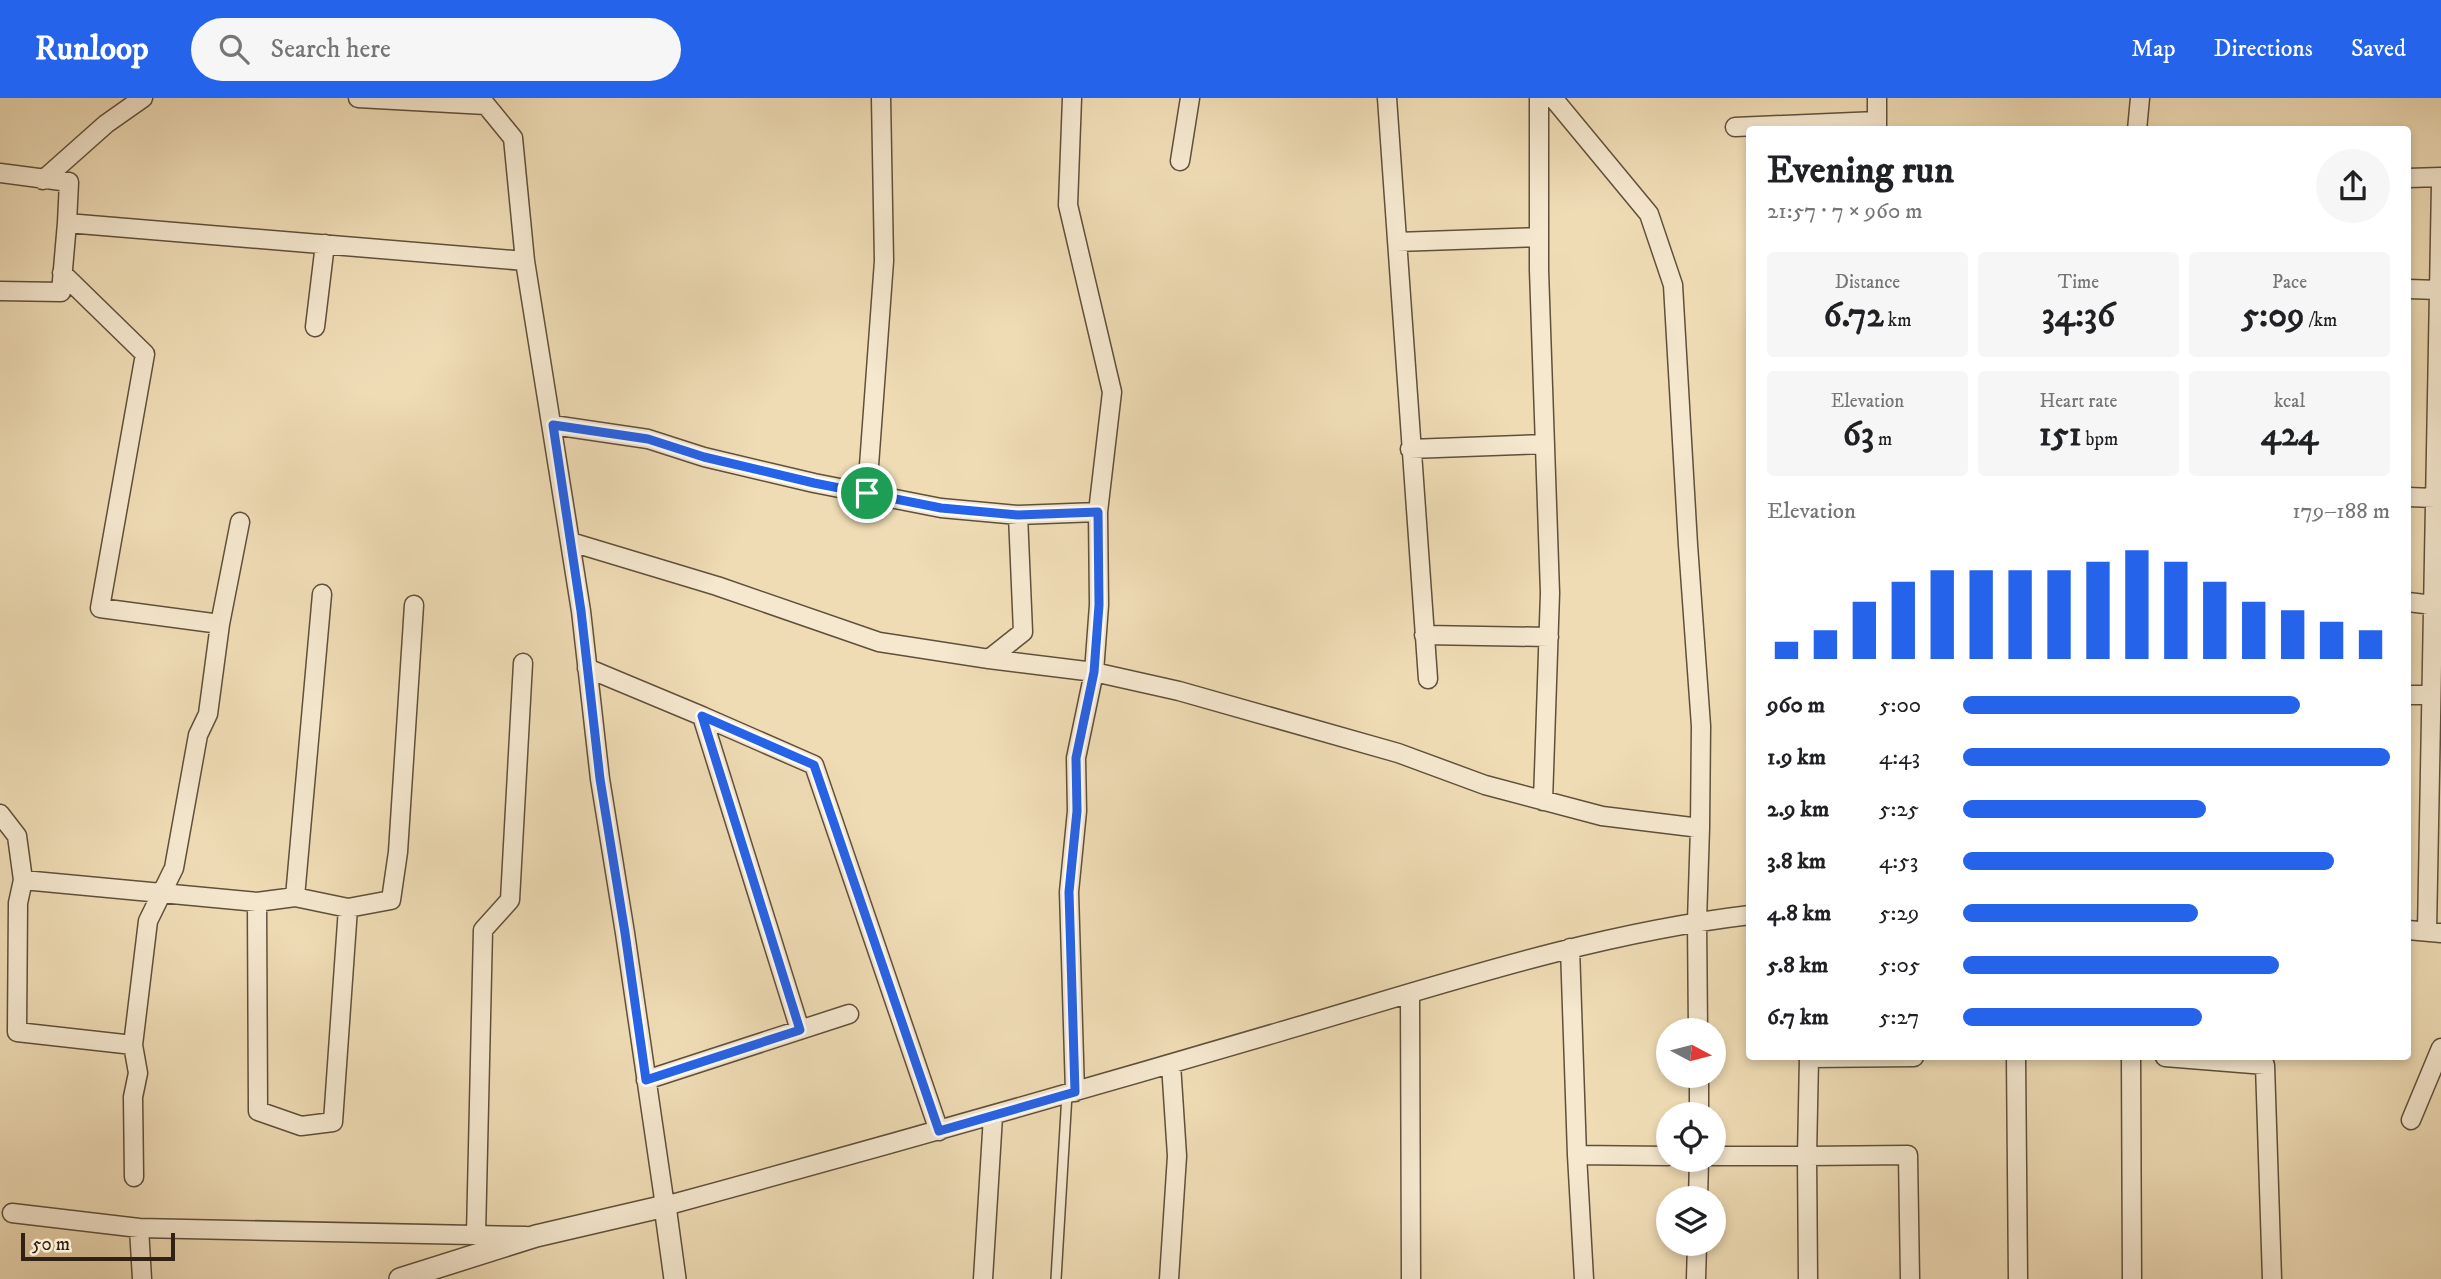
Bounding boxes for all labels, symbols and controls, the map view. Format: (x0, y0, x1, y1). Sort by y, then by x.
search box (191, 18, 681, 81)
text: Runloop (35, 29, 149, 70)
icon: search (215, 30, 253, 68)
text: Search here (271, 33, 391, 66)
text: Map (2131, 34, 2176, 64)
text: Directions (2214, 34, 2313, 64)
text: Saved (2351, 34, 2406, 64)
text: Evening run (1767, 147, 1954, 195)
button: share (2316, 149, 2390, 223)
text: 21:57 · 7 × 960 m (1767, 197, 1923, 226)
text: Distance (1835, 271, 1900, 294)
text: Time (2058, 271, 2099, 294)
text: Pace (2272, 271, 2307, 294)
text: 6.72 (1824, 294, 1884, 338)
text: 34:36 (2042, 294, 2115, 338)
text: 5:09 (2242, 294, 2304, 338)
text: km (1884, 309, 1911, 332)
text: /km (2304, 309, 2337, 332)
text: Elevation (1831, 390, 1904, 413)
text: Heart rate (2040, 390, 2117, 413)
text: kcal (2274, 390, 2305, 413)
text: 63 (1843, 413, 1874, 457)
text: 151 (2039, 413, 2082, 457)
text: 424 (2261, 413, 2318, 457)
text: m (1874, 428, 1892, 451)
text: bpm (2082, 428, 2118, 451)
pin (837, 463, 897, 523)
icon: arrive (848, 474, 886, 512)
text: Elevation (1767, 497, 1856, 526)
text: 179–188 m (2292, 497, 2390, 526)
text: 960 m (1767, 691, 1825, 720)
text: 5:00 (1879, 691, 1921, 720)
text: 1.9 km (1767, 743, 1826, 772)
text: 4:43 (1879, 743, 1920, 772)
text: 2.9 km (1767, 795, 1829, 824)
text: 5:25 (1879, 795, 1919, 824)
text: 3.8 km (1767, 847, 1826, 876)
text: 4:53 (1879, 847, 1918, 876)
text: 4.8 km (1767, 899, 1831, 928)
text: 5:29 (1879, 899, 1919, 928)
text: 5.8 km (1767, 951, 1828, 980)
text: 5:05 (1879, 951, 1920, 980)
text: 6.7 km (1767, 1003, 1829, 1032)
text: 5:27 (1879, 1003, 1919, 1032)
north arrow (1656, 1018, 1726, 1088)
map controls (1656, 1018, 1726, 1256)
button: locate (1656, 1102, 1726, 1172)
button: layers (1656, 1186, 1726, 1256)
scale bar (21, 1230, 175, 1262)
text: 50 m (32, 1233, 70, 1256)

